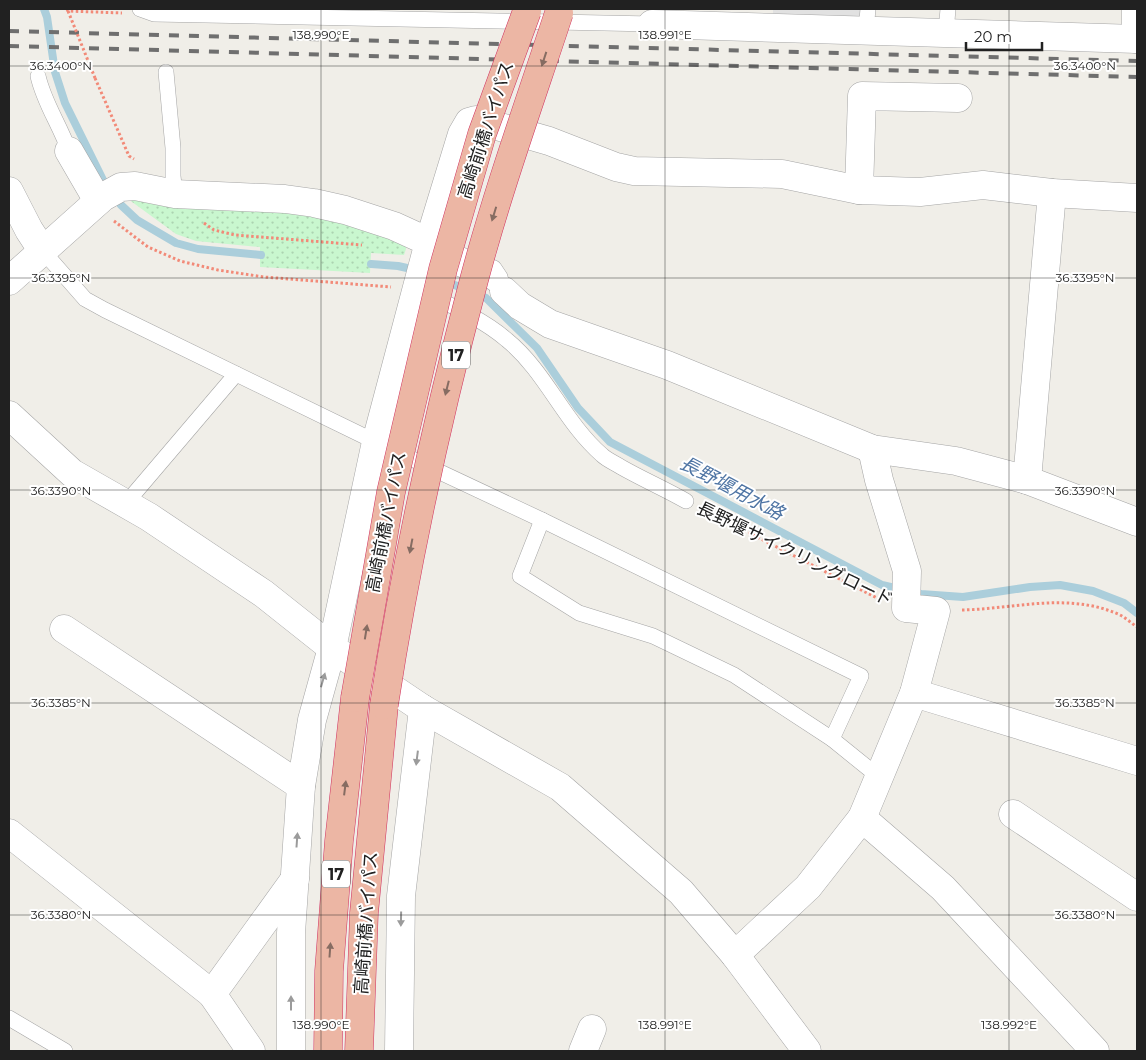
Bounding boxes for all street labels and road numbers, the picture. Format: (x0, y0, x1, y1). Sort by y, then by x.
street label: 高崎前橋バイパス (453, 58, 519, 202)
road number: 17 (442, 342, 470, 368)
street label: 高崎前橋バイパス (361, 449, 411, 595)
street label: 長野堰サイクリングロード (693, 497, 897, 611)
street label: 高崎前橋バイパス (350, 851, 382, 995)
road number: 17 (322, 861, 350, 888)

